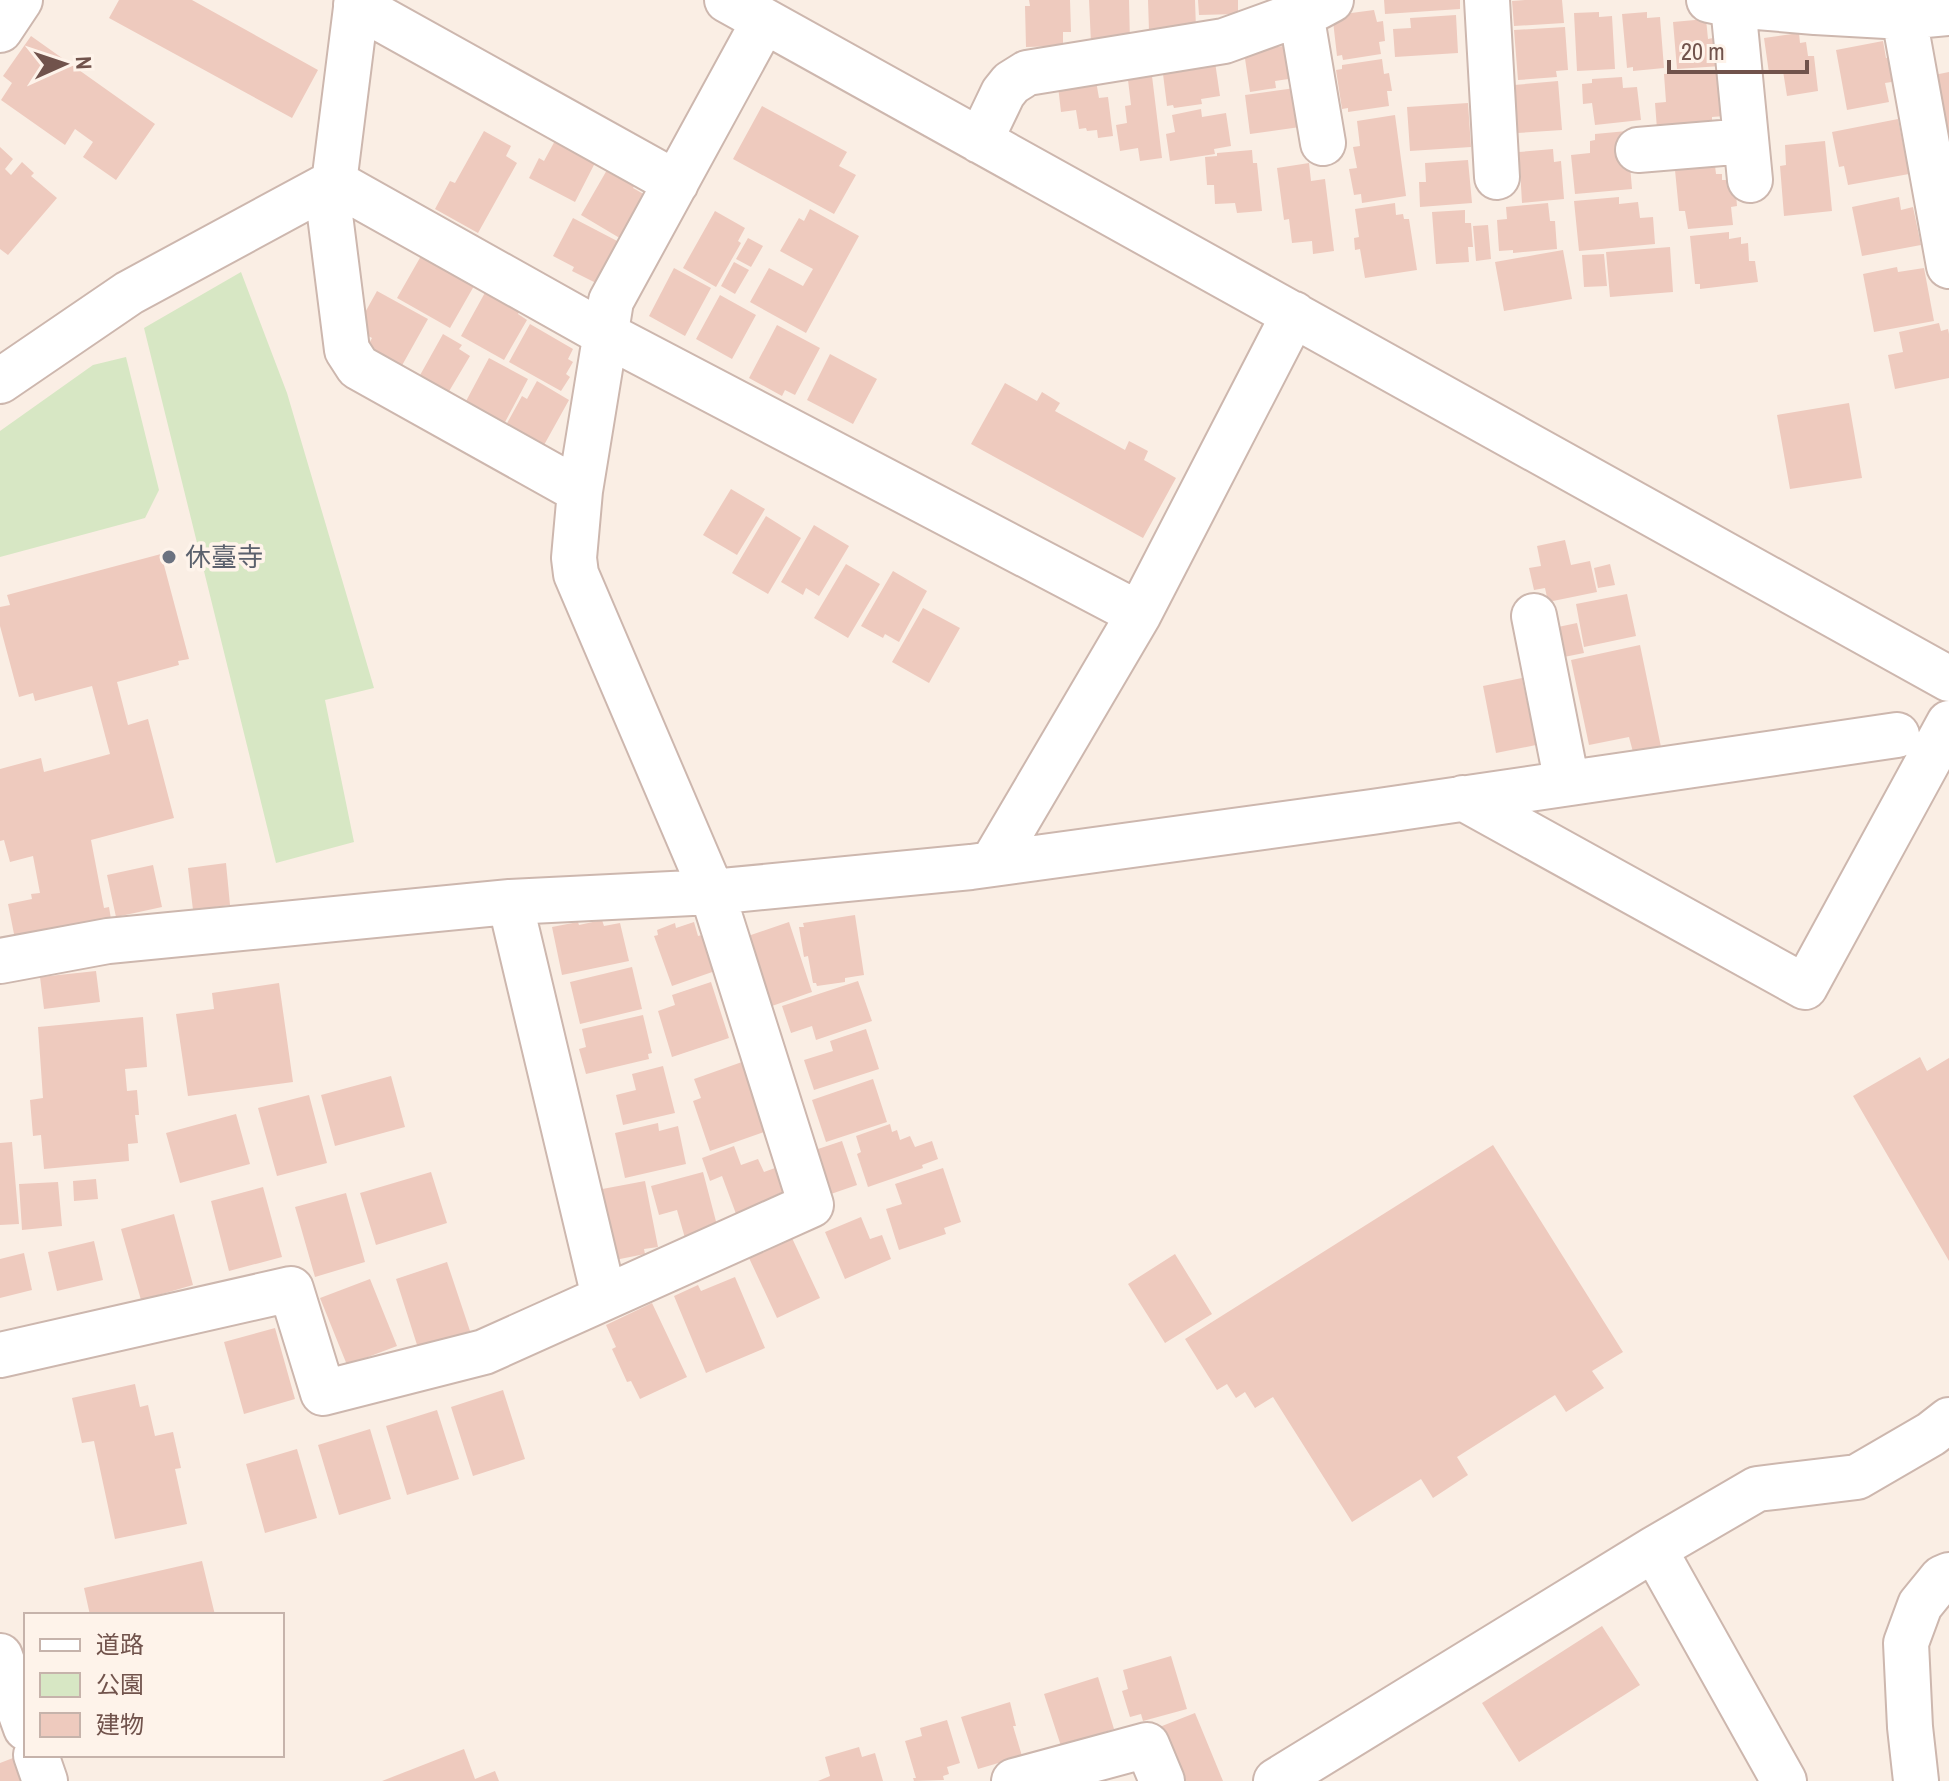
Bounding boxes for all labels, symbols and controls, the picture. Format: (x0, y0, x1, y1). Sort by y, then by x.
north arrow (24, 24, 104, 104)
scale bar (1669, 24, 1807, 74)
text: 20 m (1681, 35, 1725, 67)
text: N (69, 56, 99, 70)
place label: 休臺寺 (185, 539, 263, 574)
marker: 休臺寺 (160, 548, 178, 566)
legend (24, 1613, 284, 1757)
text: 道路 (96, 1628, 144, 1660)
text: 公園 (96, 1668, 144, 1700)
text: 建物 (96, 1708, 144, 1740)

